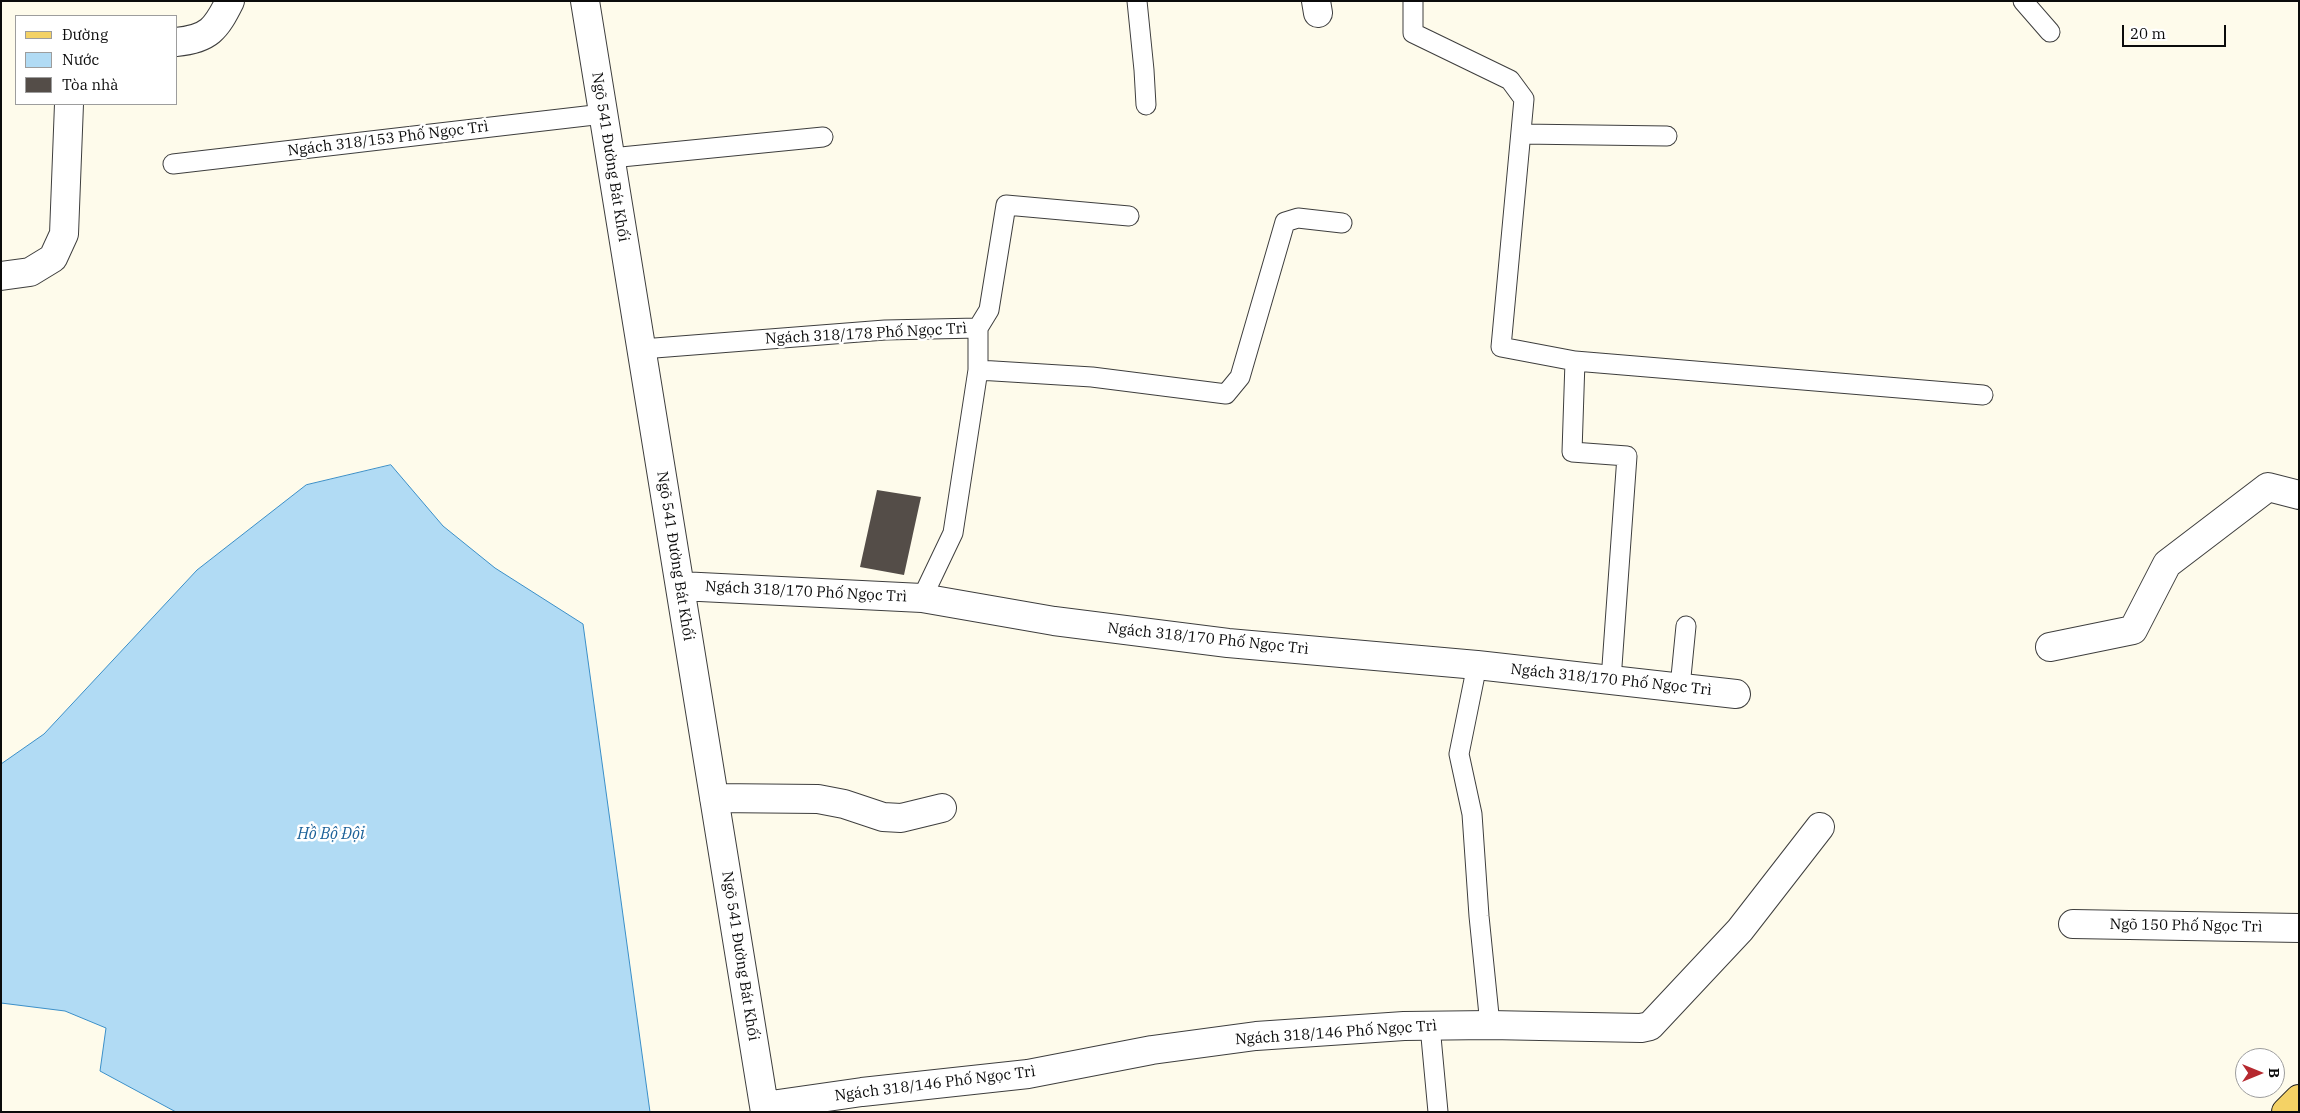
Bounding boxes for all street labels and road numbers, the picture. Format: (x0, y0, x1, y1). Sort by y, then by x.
street label: Ngõ 541 Đường Bát Khối (588, 71, 632, 243)
street label: Ngách 318/153 Phố Ngọc Trì (287, 118, 489, 160)
street label: Ngách 318/178 Phố Ngọc Trì (765, 320, 967, 348)
street label: Ngõ 541 Đường Bát Khối (653, 470, 697, 642)
street label: Ngách 318/170 Phố Ngọc Trì (705, 578, 907, 606)
street label: Ngách 318/170 Phố Ngọc Trì (1106, 619, 1310, 659)
street label: Ngách 318/170 Phố Ngọc Trì (1509, 660, 1713, 700)
street label: Ngõ 541 Đường Bát Khối (718, 870, 762, 1042)
street label: Ngõ 150 Phố Ngọc Trì (2109, 916, 2263, 936)
street label: Ngách 318/146 Phố Ngọc Trì (1234, 1017, 1438, 1049)
street label: Ngách 318/146 Phố Ngọc Trì (834, 1063, 1036, 1105)

